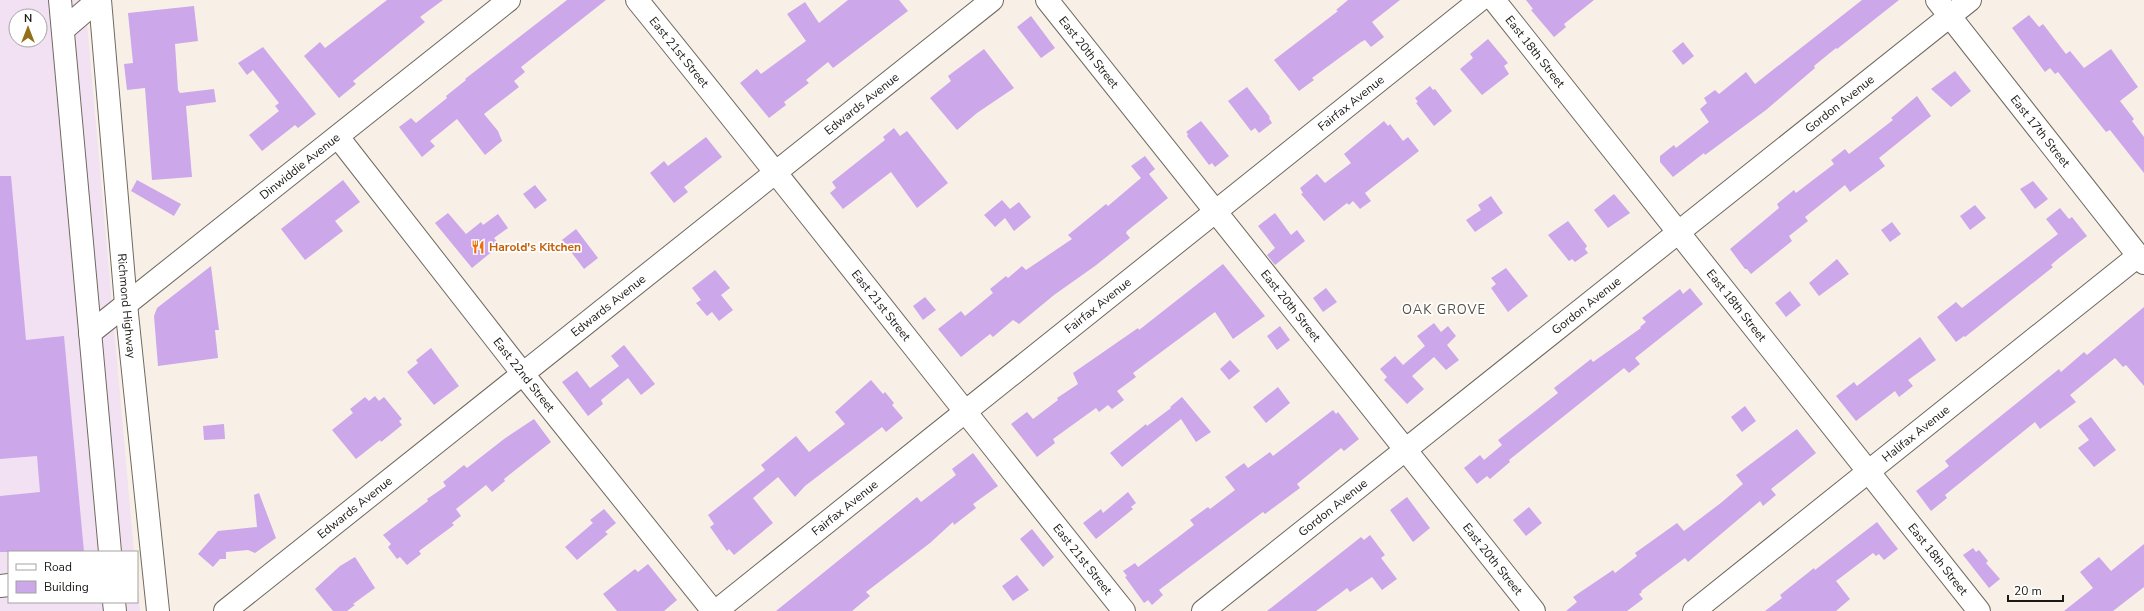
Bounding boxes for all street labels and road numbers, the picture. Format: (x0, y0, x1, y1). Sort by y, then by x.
street label: East 18th Street (1502, 12, 1569, 92)
street label: East 21st Street (646, 13, 713, 91)
street label: East 20th Street (1055, 13, 1123, 92)
street label: Edwards Avenue (821, 69, 902, 139)
street label: Gordon Avenue (1802, 71, 1878, 136)
street label: Fairfax Avenue (1314, 72, 1387, 135)
street label: East 17th Street (2007, 92, 2074, 171)
street label: Dinwiddie Avenue (256, 129, 343, 203)
street label: Richmond Highway (114, 253, 140, 360)
street label: East 18th Street (1703, 266, 1770, 345)
street label: East 21st Street (848, 267, 915, 345)
street label: East 20th Street (1257, 267, 1325, 346)
street label: Edwards Avenue (568, 271, 649, 340)
street label: Gordon Avenue (1548, 273, 1624, 338)
street label: Fairfax Avenue (1061, 274, 1134, 337)
street label: East 22nd Street (490, 335, 559, 416)
street label: Halifax Avenue (1879, 402, 1953, 466)
street label: Edwards Avenue (314, 473, 396, 542)
street label: Gordon Avenue (1295, 475, 1371, 540)
street label: Fairfax Avenue (808, 476, 881, 539)
street label: East 21st Street (1049, 520, 1116, 599)
street label: East 20th Street (1459, 520, 1527, 599)
street label: East 18th Street (1904, 520, 1972, 599)

